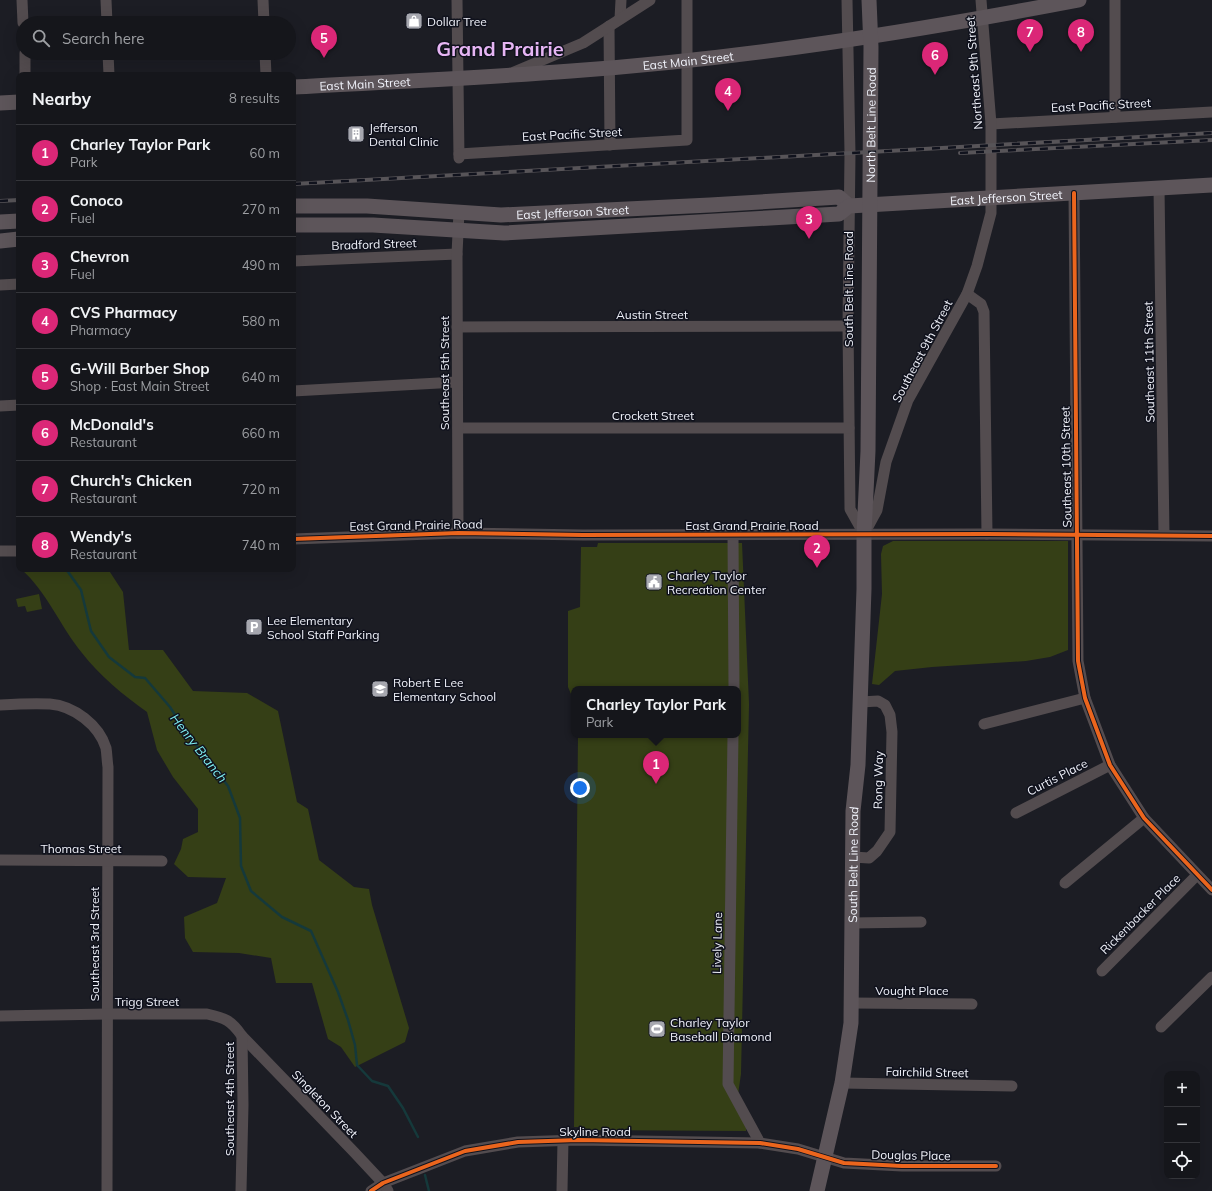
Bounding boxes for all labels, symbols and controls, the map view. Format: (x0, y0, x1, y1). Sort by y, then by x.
shop icon: Dollar Tree (404, 11, 424, 31)
place label: Dollar Tree (427, 14, 487, 29)
search box (16, 16, 296, 60)
street label: Northeast 9th Street (963, 16, 985, 130)
pin: 7 (1017, 19, 1043, 52)
pin: 8 (1068, 19, 1094, 52)
pin: 5 (311, 25, 337, 58)
icon: search (30, 27, 52, 49)
text: Search here (62, 29, 144, 48)
district label: Grand Prairie (436, 36, 564, 61)
pin: 6 (922, 42, 948, 75)
street label: East Main Street (642, 48, 734, 73)
street label: North Belt Line Road (862, 67, 878, 183)
street label: East Main Street (319, 73, 411, 93)
pin: 4 (715, 78, 741, 111)
text: Nearby (32, 88, 91, 109)
text: 8 results (229, 90, 280, 106)
street label: East Pacific Street (1051, 95, 1151, 115)
place label: Jefferson Dental Clinic (369, 120, 439, 149)
building icon: Jefferson Dental Clinic (346, 124, 366, 144)
street label: East Pacific Street (522, 124, 622, 144)
text: Charley Taylor Park (70, 135, 210, 154)
text: 1 (41, 145, 49, 161)
text: 60 m (250, 145, 280, 161)
text: Park (70, 154, 97, 170)
street label: East Jefferson Street (949, 186, 1063, 208)
text: Conoco (70, 191, 123, 210)
text: 2 (41, 201, 49, 217)
text: 270 m (242, 201, 280, 217)
street label: East Jefferson Street (516, 201, 629, 222)
pin: 3 (796, 206, 822, 239)
text: Fuel (70, 210, 95, 226)
street label: South Belt Line Road (841, 231, 856, 347)
street label: Bradford Street (331, 235, 417, 253)
text: Chevron (70, 247, 129, 266)
text: 3 (41, 257, 49, 273)
text: 490 m (242, 257, 280, 273)
text: Fuel (70, 266, 95, 282)
street label: Southeast 9th Street (889, 297, 955, 405)
street label: Southeast 11th Street (1140, 301, 1158, 423)
text: CVS Pharmacy (70, 303, 177, 322)
street label: Austin Street (616, 307, 688, 322)
text: 4 (41, 313, 49, 329)
text: 580 m (242, 313, 280, 329)
street label: Southeast 5th Street (437, 316, 452, 430)
text: Pharmacy (70, 322, 131, 338)
text: G-Will Barber Shop (70, 359, 210, 378)
text: 5 (41, 369, 49, 385)
text: 640 m (242, 369, 280, 385)
text: Shop · East Main Street (70, 378, 209, 394)
street label: Southeast 10th Street (1057, 406, 1075, 528)
street label: Crockett Street (612, 408, 694, 423)
text: McDonald's (70, 415, 154, 434)
text: 6 (41, 425, 49, 441)
text: 660 m (242, 425, 280, 441)
text: Restaurant (70, 434, 137, 450)
text: Church's Chicken (70, 471, 192, 490)
text: 7 (41, 481, 49, 497)
text: 720 m (242, 481, 280, 497)
text: Restaurant (70, 490, 137, 506)
street label: East Grand Prairie Road (349, 516, 483, 534)
street label: East Grand Prairie Road (685, 518, 819, 533)
text: Wendy's (70, 527, 132, 546)
pin: 2 (804, 535, 830, 568)
text: 8 (41, 537, 49, 553)
text: 740 m (242, 537, 280, 553)
text: Restaurant (70, 546, 137, 562)
place label: Charley Taylor Recreation Center (667, 568, 767, 597)
public building icon: Charley Taylor Recreation Center (644, 572, 664, 592)
place label: Lee Elementary School Staff Parking (267, 613, 379, 642)
parking icon: Lee Elementary School Staff Parking (244, 617, 264, 637)
place label: Robert E Lee Elementary School (393, 675, 496, 704)
school or university icon: Robert E Lee Elementary School (370, 679, 390, 699)
popup (571, 686, 741, 738)
text: Charley Taylor Park (586, 695, 726, 714)
water label: Henry Branch (167, 710, 231, 786)
text: Park (586, 714, 613, 730)
street label: Rong Way (870, 750, 886, 809)
pin: 1 (643, 751, 669, 784)
street label: Curtis Place (1024, 755, 1090, 799)
your location (570, 778, 590, 798)
street label: South Belt Line Road (844, 806, 861, 923)
street label: Thomas Street (40, 841, 122, 856)
street label: Rickenbacker Place (1097, 871, 1183, 957)
street label: Southeast 3rd Street (87, 887, 102, 1001)
street label: Lively Lane (709, 912, 725, 974)
street label: Vought Place (875, 983, 949, 998)
street label: Trigg Street (115, 994, 179, 1009)
place label: Charley Taylor Baseball Diamond (670, 1015, 772, 1044)
sports icon: Charley Taylor Baseball Diamond (647, 1019, 667, 1039)
street label: Southeast 4th Street (222, 1042, 237, 1156)
street label: Fairchild Street (885, 1064, 969, 1080)
street label: Singleton Street (289, 1067, 361, 1141)
map controls (1164, 1071, 1200, 1179)
button: + (1164, 1071, 1200, 1107)
button: − (1164, 1107, 1200, 1143)
street label: Skyline Road (559, 1124, 631, 1139)
button: locate (1164, 1143, 1200, 1179)
street label: Douglas Place (871, 1147, 951, 1163)

